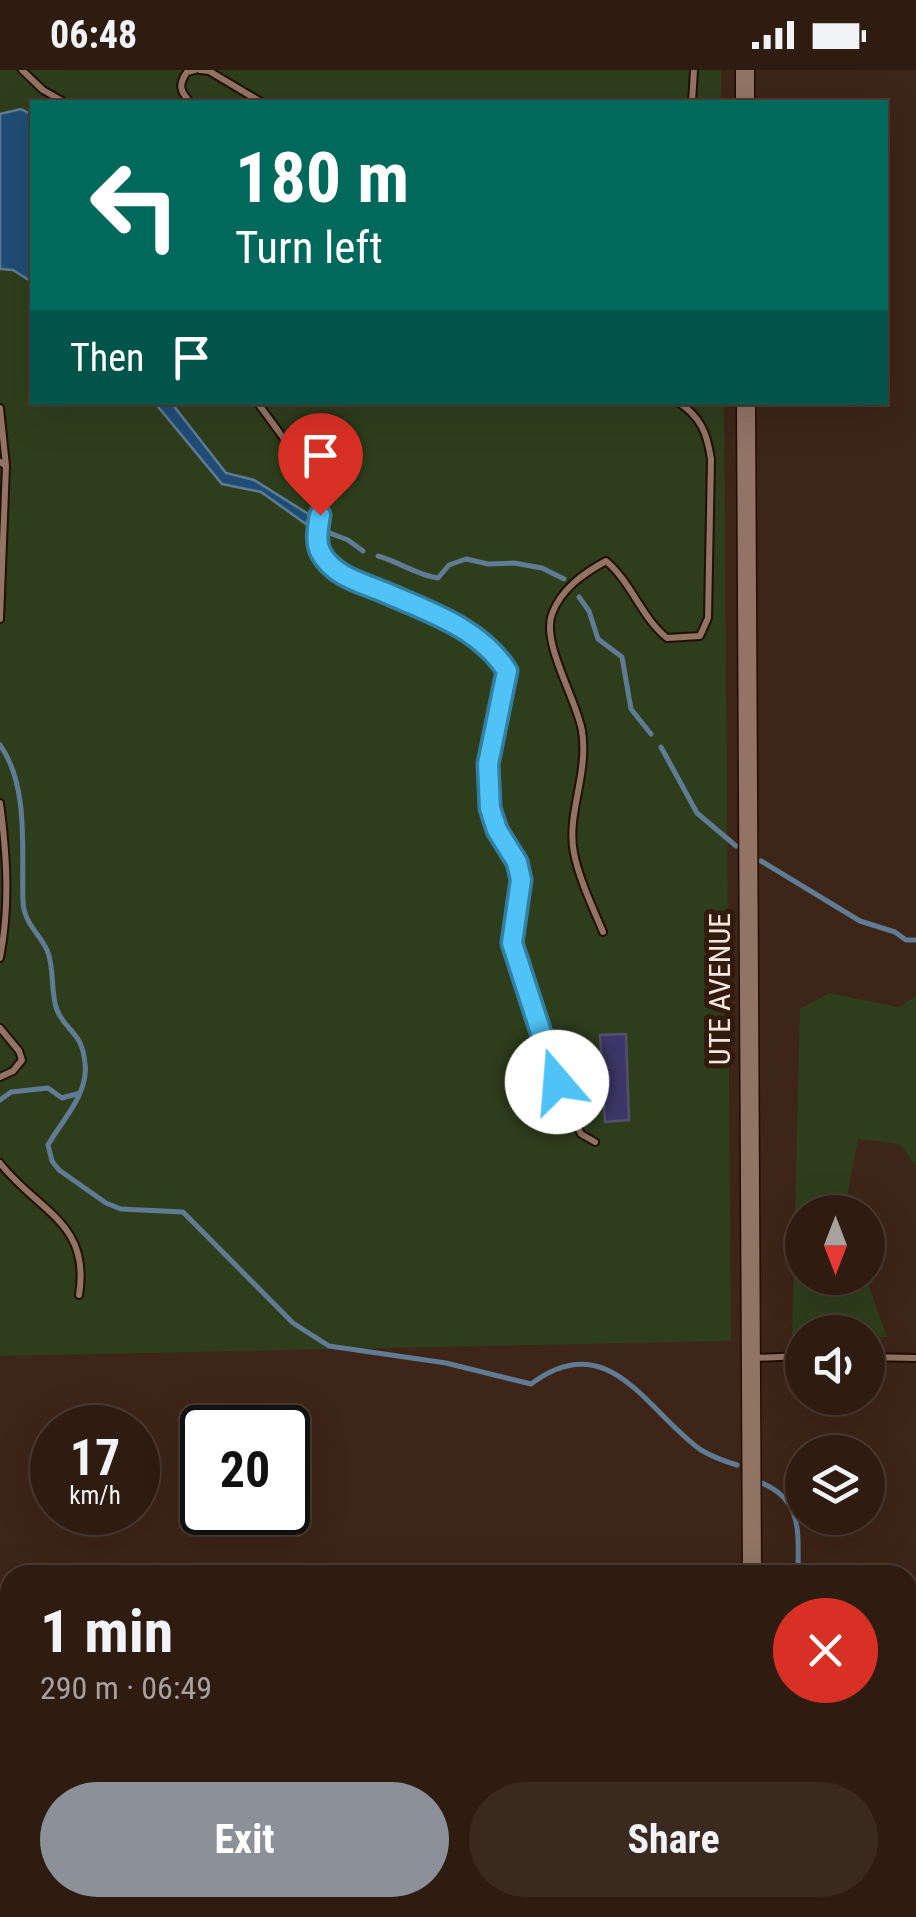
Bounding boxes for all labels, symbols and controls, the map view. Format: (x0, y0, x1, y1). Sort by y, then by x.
text: 06:48 (50, 13, 137, 57)
text: 180 m (235, 137, 409, 219)
icon: left (70, 140, 200, 270)
text: Turn left (235, 221, 383, 274)
icon: arrive (164, 330, 219, 385)
text: Then (70, 336, 144, 380)
pin (278, 413, 363, 516)
icon: arrive (293, 428, 348, 483)
street label: UTE AVENUE (702, 913, 737, 1065)
position arrow (505, 1030, 609, 1134)
north arrow (785, 1195, 885, 1295)
map controls (785, 1195, 885, 1535)
button: sound (785, 1315, 885, 1415)
speed limit sign: 20 (180, 1405, 310, 1535)
text: 17 (70, 1429, 120, 1487)
button: layers (785, 1435, 885, 1535)
text: km/h (69, 1481, 121, 1510)
text: 1 min (40, 1596, 173, 1667)
button: close (773, 1598, 878, 1703)
text: 290 m · 06:49 (40, 1669, 212, 1707)
button: Exit (40, 1782, 449, 1897)
button: Share (469, 1782, 878, 1897)

